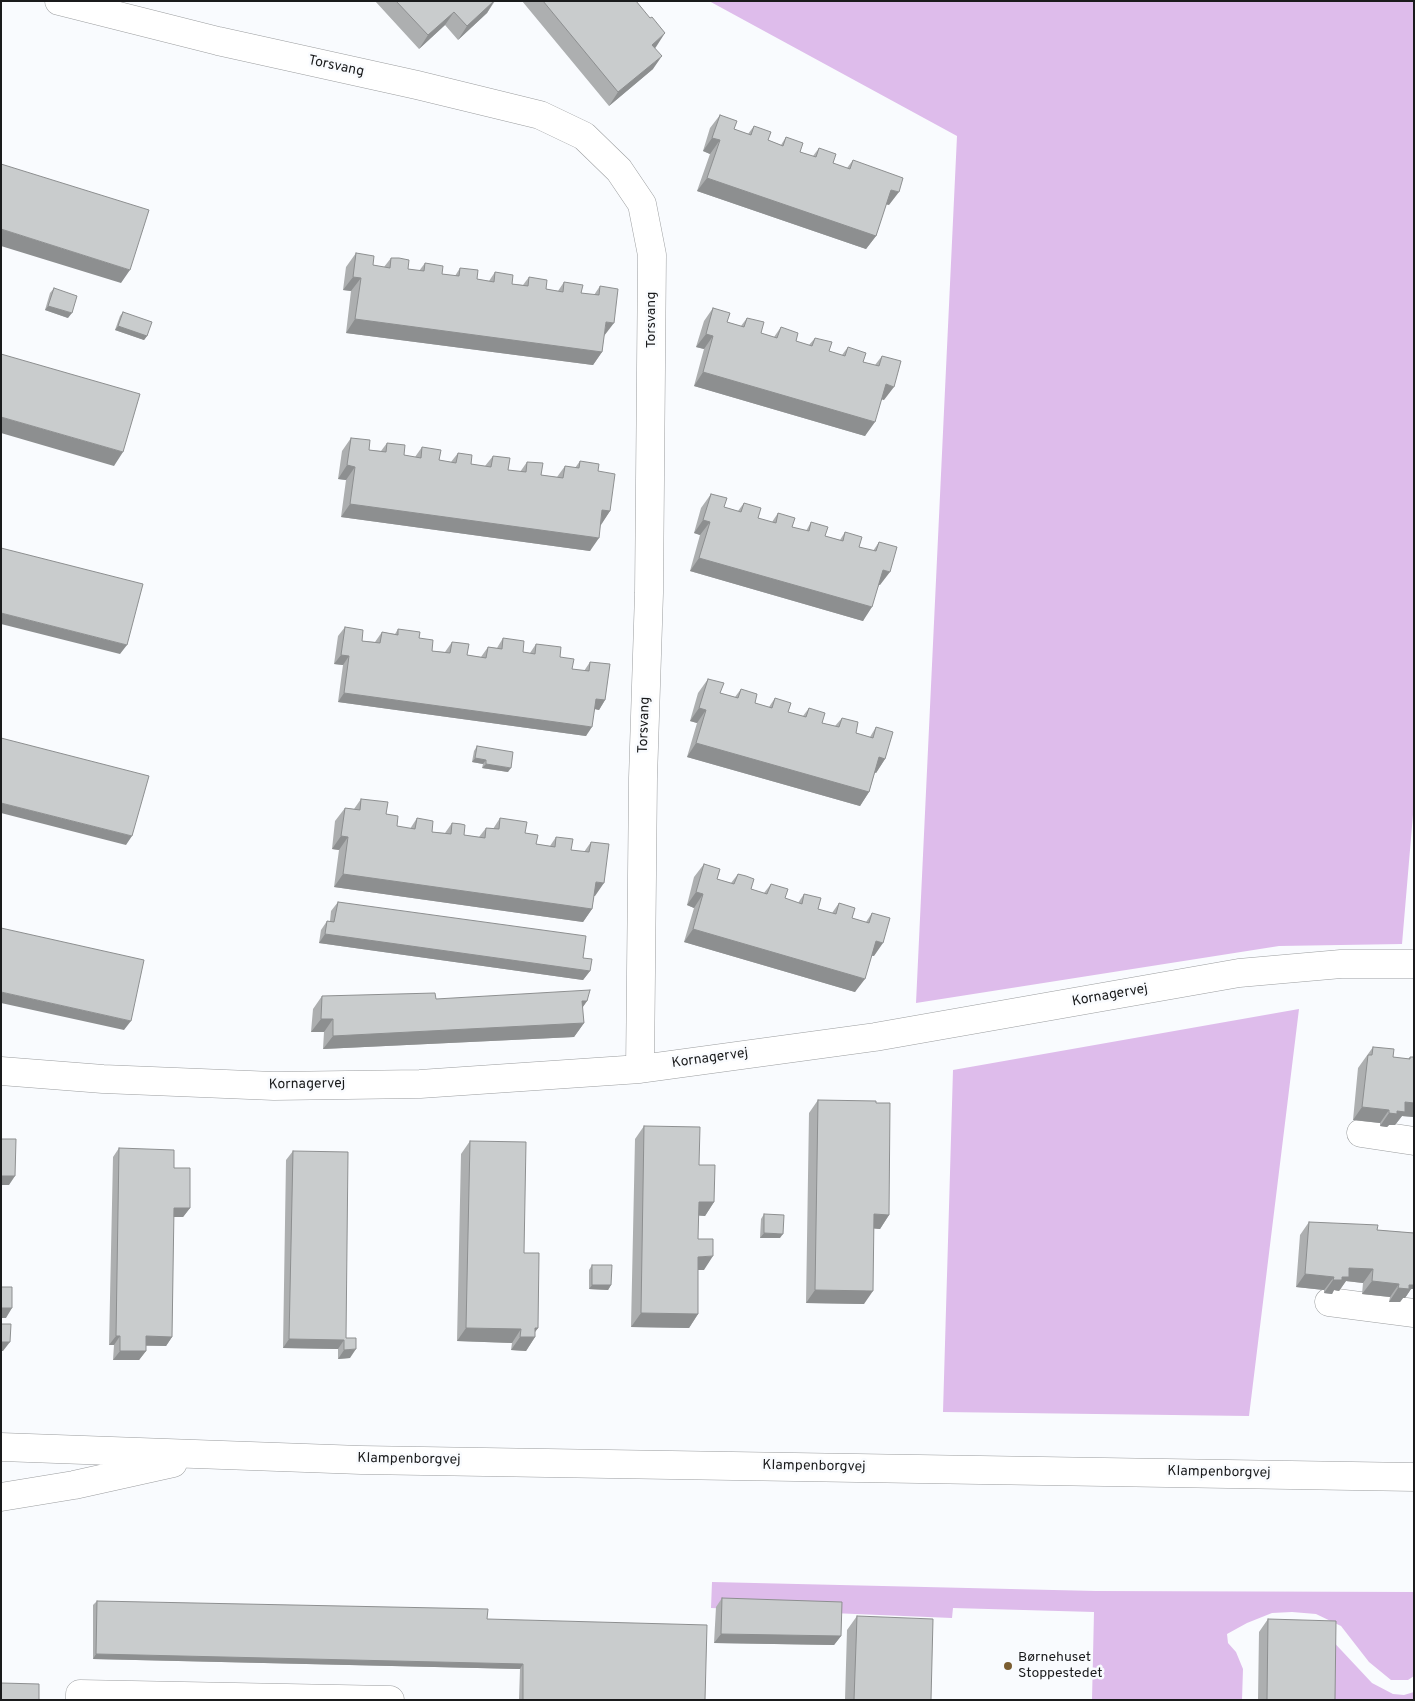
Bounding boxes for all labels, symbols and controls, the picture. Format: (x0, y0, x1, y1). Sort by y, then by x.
street label: Torsvang (307, 53, 365, 81)
street label: Torsvang (644, 292, 660, 348)
street label: Torsvang (636, 696, 654, 754)
street label: Kornagervej (1071, 981, 1149, 1011)
street label: Kornagervej (671, 1045, 749, 1073)
street label: Kornagervej (268, 1076, 346, 1094)
street label: Klampenborgvej (357, 1451, 461, 1469)
street label: Klampenborgvej (762, 1458, 866, 1476)
street label: Klampenborgvej (1167, 1464, 1271, 1482)
place label: Børnehuset Stoppestedet (1018, 1650, 1102, 1682)
marker: Børnehuset Stoppestedet (1002, 1660, 1014, 1672)

